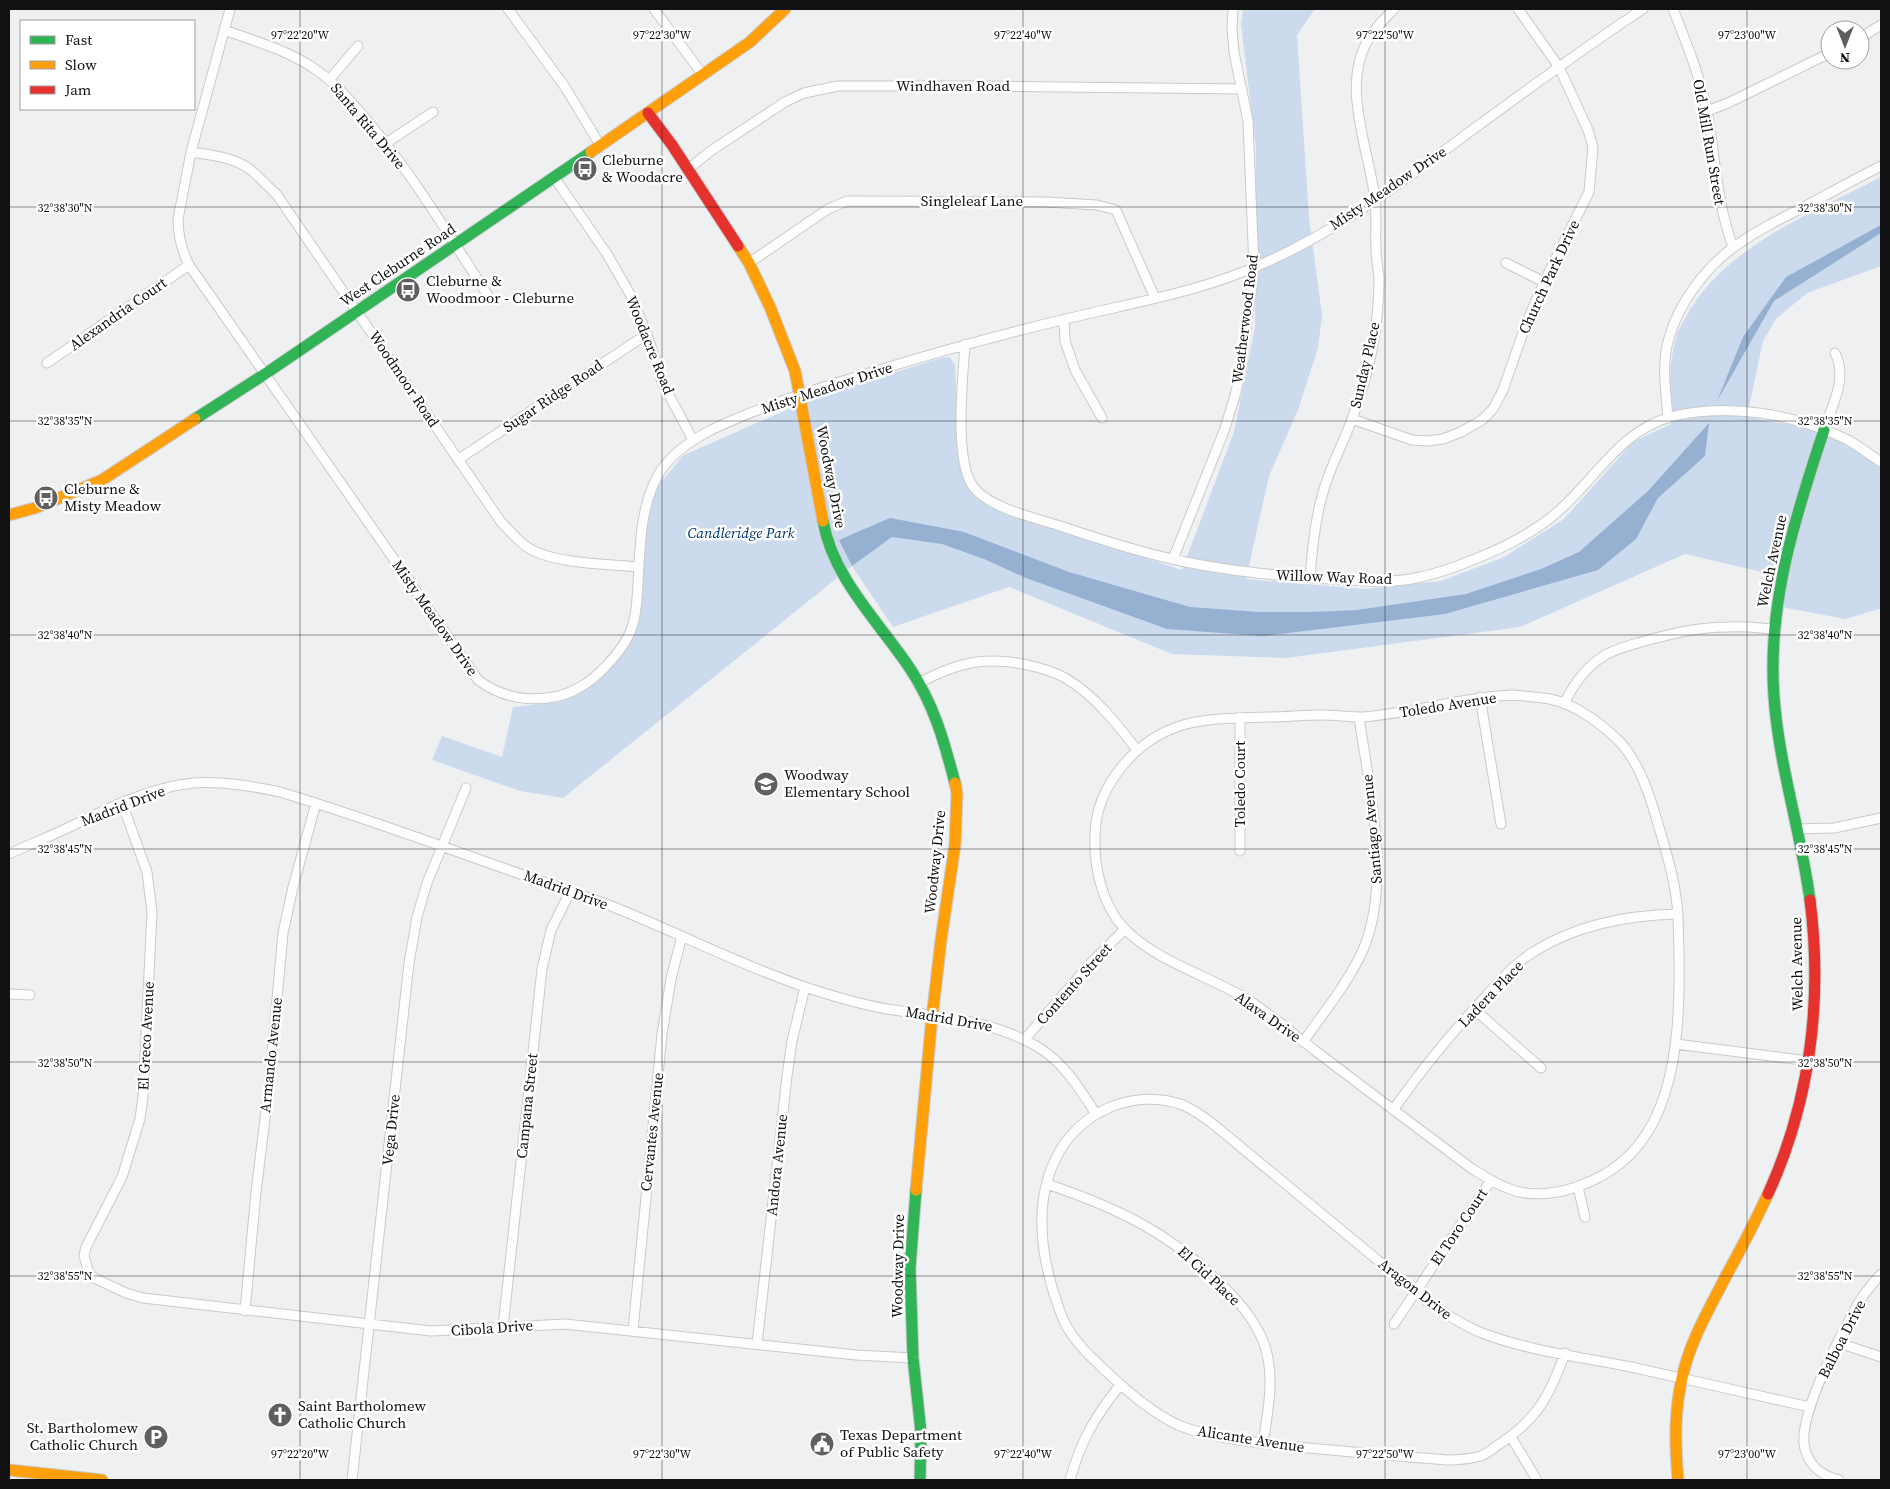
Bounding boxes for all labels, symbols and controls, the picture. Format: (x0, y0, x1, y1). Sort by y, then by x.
legend (20, 20, 195, 110)
north arrow (1820, 20, 1870, 70)
text: 97°22'20"W (271, 27, 329, 43)
text: 97°22'30"W (633, 27, 691, 43)
text: 97°22'40"W (994, 27, 1052, 43)
text: 97°22'50"W (1356, 27, 1414, 43)
text: 97°23'00"W (1718, 27, 1776, 43)
text: Fast (65, 29, 92, 50)
text: N (1840, 48, 1850, 68)
text: Slow (65, 54, 97, 75)
street label: Windhaven Road (896, 75, 1011, 96)
street label: Old Mill Run Street (1688, 77, 1731, 206)
street label: Santa Rita Drive (326, 78, 411, 174)
text: Jam (64, 79, 92, 100)
street label: Misty Meadow Drive (1325, 140, 1451, 235)
place label: Cleburne & Woodacre (602, 149, 683, 187)
bus stop icon: Cleburne & Woodacre (572, 156, 598, 182)
street label: Singleleaf Lane (921, 190, 1024, 211)
text: 32°38'30"N (37, 200, 93, 216)
text: 32°38'30"N (1797, 200, 1853, 216)
street label: Church Park Drive (1513, 216, 1584, 337)
street label: West Cleburne Road (336, 218, 460, 311)
street label: Weatherwood Road (1226, 253, 1263, 385)
place label: Cleburne & Woodmoor - Cleburne (426, 270, 574, 308)
street label: Alexandria Court (65, 272, 171, 355)
bus stop icon: Cleburne & Woodmoor - Cleburne (395, 277, 421, 303)
street label: Woodacre Road (621, 292, 680, 398)
street label: Sunday Place (1344, 319, 1385, 410)
street label: Woodmoor Road (364, 326, 445, 431)
street label: Sugar Ridge Road (499, 354, 607, 437)
street label: Misty Meadow Drive (759, 356, 895, 419)
text: 32°38'35"N (37, 413, 93, 429)
text: 32°38'35"N (1797, 413, 1853, 429)
street label: Woodway Drive (811, 424, 852, 530)
place label: Cleburne & Misty Meadow (64, 478, 162, 516)
bus stop icon: Cleburne & Misty Meadow (33, 485, 59, 511)
street label: Welch Avenue (1751, 512, 1792, 609)
park label: Candleridge Park (687, 522, 796, 543)
street label: Misty Meadow Drive (388, 556, 483, 680)
street label: Willow Way Road (1276, 564, 1393, 589)
text: 32°38'40"N (37, 627, 93, 643)
text: 32°38'40"N (1797, 627, 1853, 643)
street label: Toledo Avenue (1398, 686, 1498, 723)
street label: Toledo Court (1229, 741, 1250, 827)
place label: Woodway Elementary School (784, 764, 911, 802)
school or university icon: Woodway Elementary School (753, 771, 779, 797)
street label: Santiago Avenue (1356, 773, 1387, 885)
street label: Madrid Drive (78, 780, 168, 831)
street label: Woodway Drive (919, 809, 950, 915)
text: 32°38'45"N (37, 841, 93, 857)
text: 32°38'45"N (1797, 841, 1853, 857)
street label: Madrid Drive (521, 865, 612, 915)
street label: Welch Avenue (1785, 916, 1808, 1011)
street label: Contento Street (1031, 938, 1116, 1029)
street label: Ladera Place (1453, 955, 1528, 1032)
street label: El Greco Avenue (132, 980, 159, 1091)
street label: Alava Drive (1231, 986, 1306, 1047)
street label: Armando Avenue (254, 996, 287, 1114)
street label: Madrid Drive (904, 1000, 995, 1037)
street label: Campana Street (511, 1052, 542, 1160)
text: 32°38'50"N (37, 1055, 93, 1071)
text: 32°38'50"N (1797, 1055, 1853, 1071)
street label: Cervantes Avenue (635, 1071, 668, 1192)
street label: Vega Drive (376, 1093, 405, 1167)
street label: Andora Avenue (761, 1113, 792, 1217)
street label: El Toro Court (1425, 1184, 1492, 1269)
street label: Woodway Drive (886, 1213, 909, 1318)
street label: El Cid Place (1173, 1241, 1246, 1310)
street label: Aragon Drive (1374, 1253, 1457, 1324)
text: 32°38'55"N (37, 1268, 93, 1284)
text: 32°38'55"N (1797, 1268, 1853, 1284)
street label: Balboa Drive (1813, 1296, 1871, 1382)
street label: Cibola Drive (450, 1314, 534, 1341)
place label: Saint Bartholomew Catholic Church (298, 1395, 426, 1433)
church icon: Saint Bartholomew Catholic Church (267, 1402, 293, 1428)
place label: St. Bartholomew Catholic Church (27, 1417, 139, 1455)
street label: Alicante Avenue (1196, 1420, 1306, 1457)
parking icon: St. Bartholomew Catholic Church (143, 1424, 169, 1450)
place label: Texas Department of Public Safety (840, 1424, 962, 1462)
public building icon: Texas Department of Public Safety (809, 1431, 835, 1457)
text: 97°22'20"W (271, 1446, 329, 1462)
text: 97°22'30"W (633, 1446, 691, 1462)
text: 97°22'40"W (994, 1446, 1052, 1462)
text: 97°22'50"W (1356, 1446, 1414, 1462)
text: 97°23'00"W (1718, 1446, 1776, 1462)

